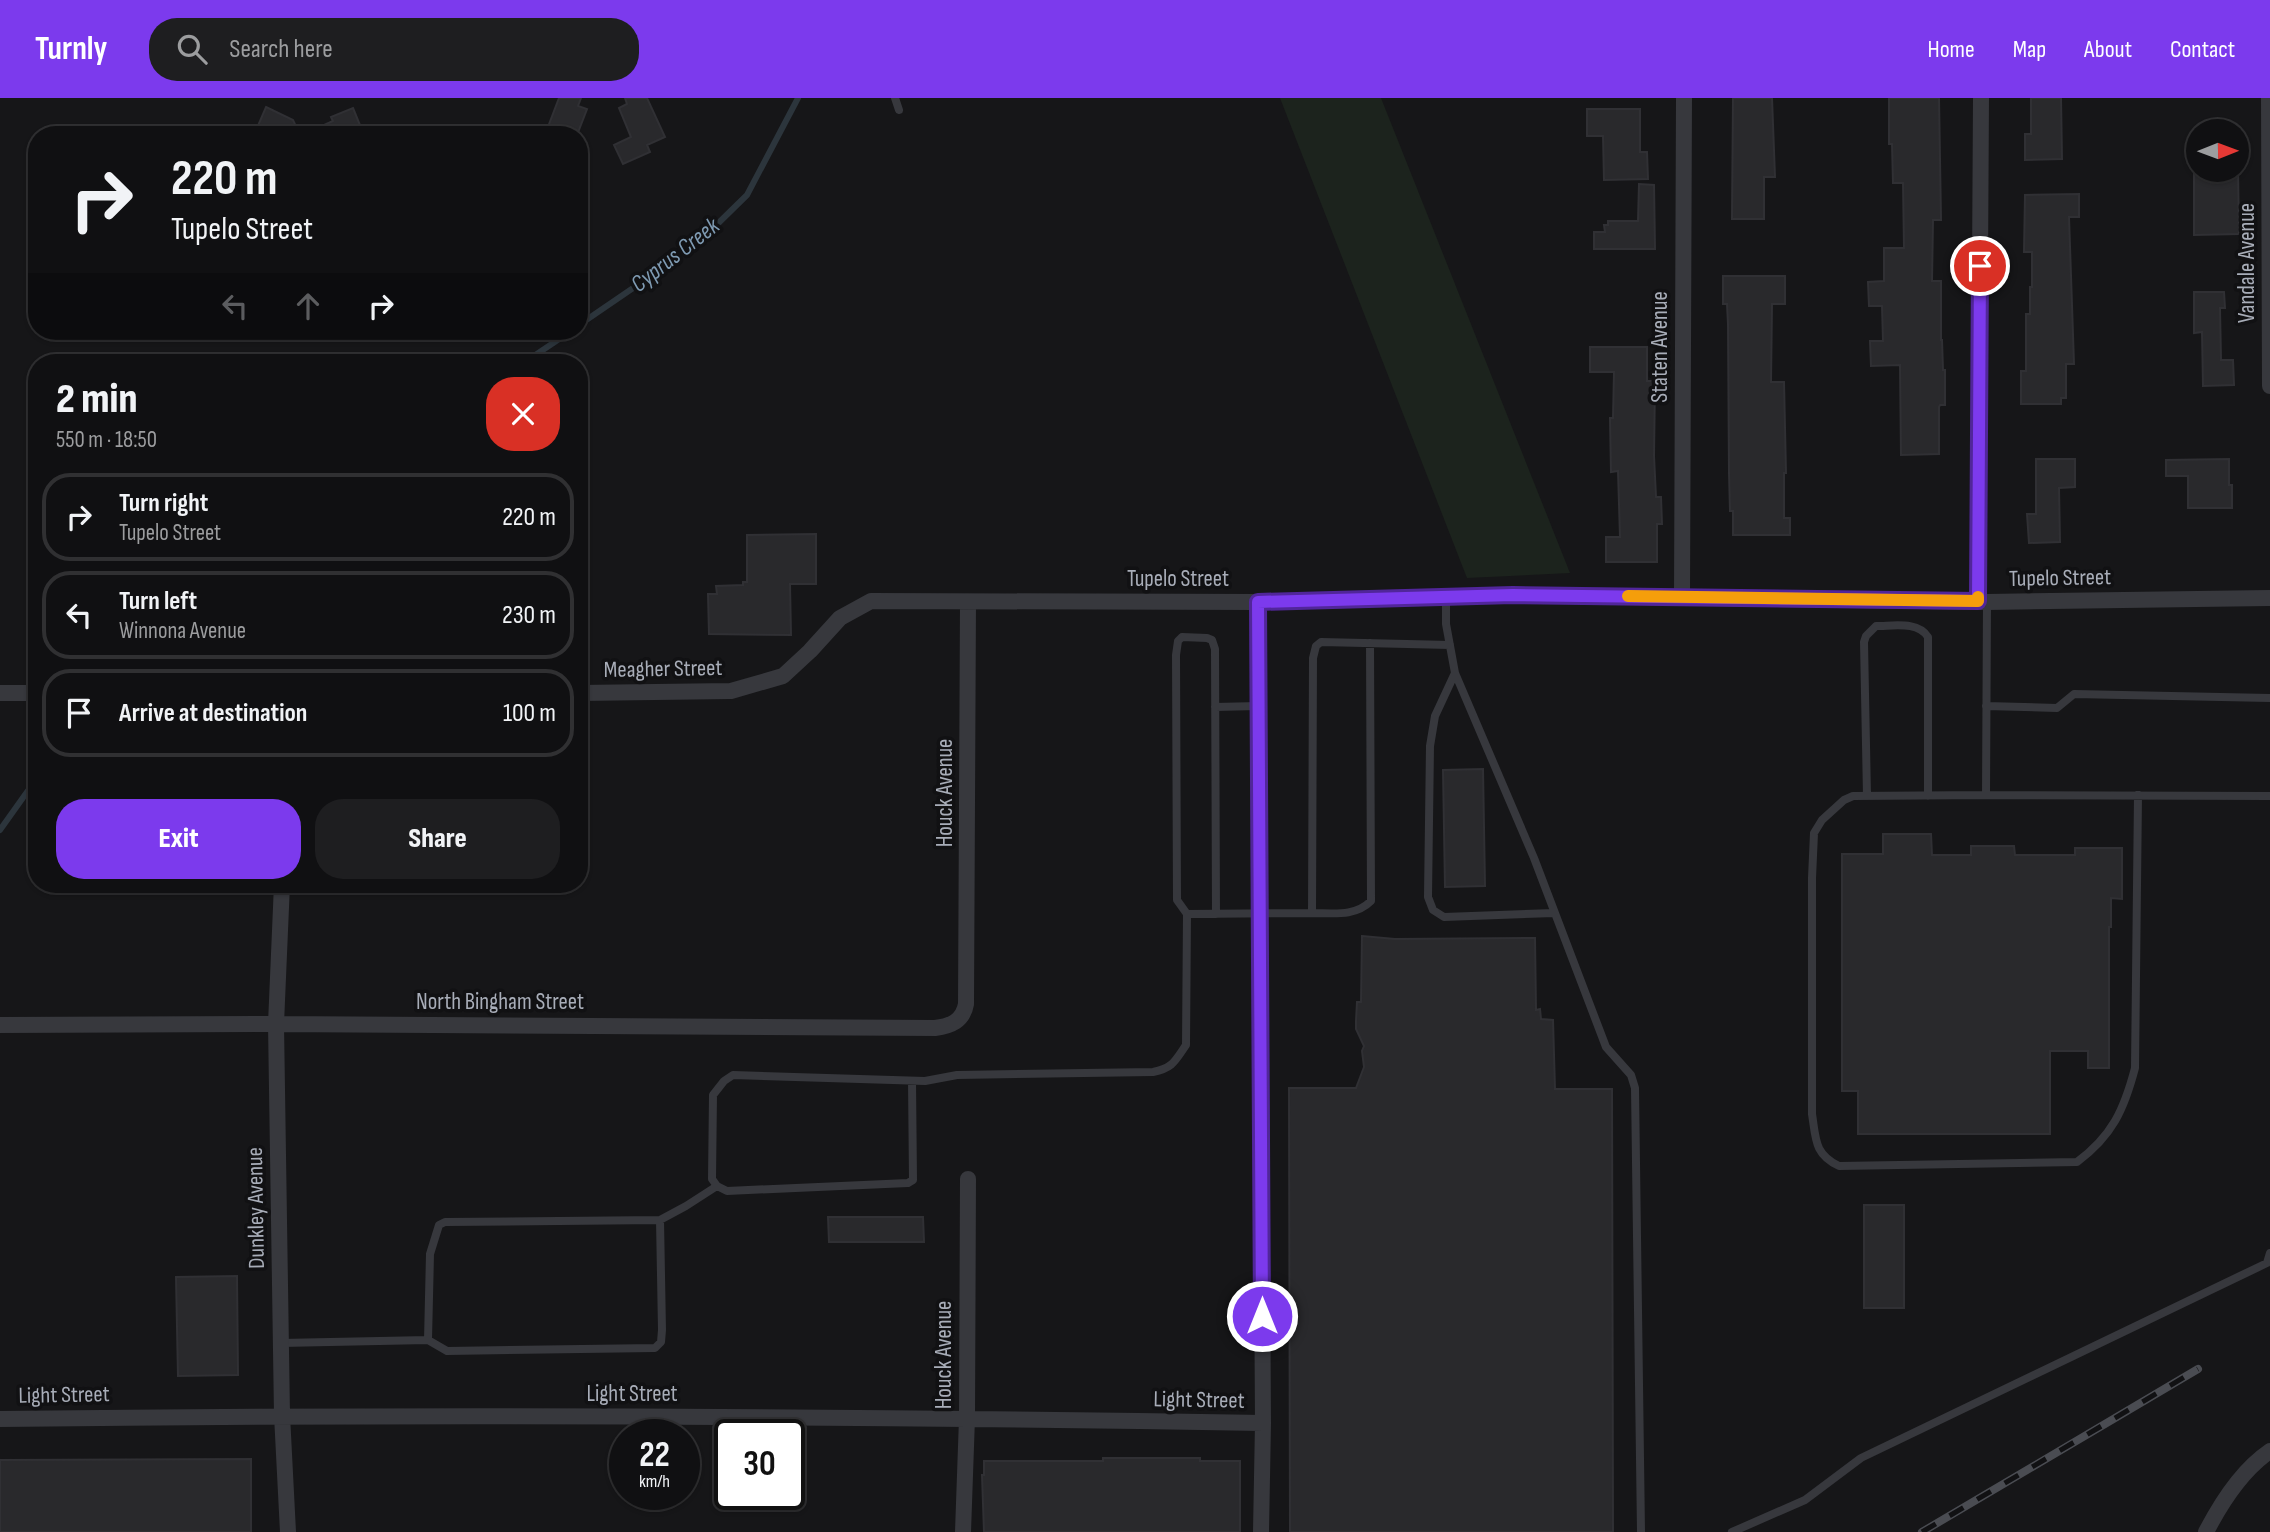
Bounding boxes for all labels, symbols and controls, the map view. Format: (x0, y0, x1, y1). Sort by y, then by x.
search box (149, 18, 639, 81)
text: Turnly (35, 29, 107, 69)
icon: search (173, 30, 211, 68)
text: Search here (229, 34, 333, 65)
text: Home (1927, 35, 1975, 64)
text: Map (2013, 35, 2046, 64)
text: About (2084, 35, 2132, 64)
text: Contact (2170, 35, 2235, 64)
north arrow (2186, 119, 2249, 182)
map controls (2186, 119, 2249, 182)
text: 220 m (171, 150, 277, 209)
icon: right (56, 154, 147, 245)
street label: Vandale Avenue (2233, 203, 2261, 323)
text: Tupelo Street (171, 210, 313, 249)
water label: Cyprus Creek (625, 211, 726, 299)
pin (1950, 236, 2010, 296)
icon: arrive (1961, 247, 1999, 285)
icon: left (216, 287, 254, 325)
icon: ahead (289, 287, 327, 325)
icon: right (362, 287, 400, 325)
street label: Staten Avenue (1646, 291, 1674, 403)
text: 2 min (56, 374, 137, 425)
button: close (486, 377, 560, 451)
text: 550 m · 18:50 (56, 426, 157, 454)
text: Turn right (119, 488, 208, 519)
icon: right (60, 498, 98, 536)
text: 220 m (502, 502, 556, 533)
text: Tupelo Street (119, 519, 221, 547)
street label: Tupelo Street (2009, 563, 2111, 593)
street label: Tupelo Street (1127, 565, 1229, 593)
text: Turn left (119, 586, 197, 617)
icon: left (60, 596, 98, 634)
text: 230 m (502, 600, 556, 631)
text: Winnona Avenue (119, 617, 246, 645)
street label: Meagher Street (603, 654, 723, 684)
icon: arrive (60, 694, 98, 732)
text: Arrive at destination (119, 698, 307, 729)
text: 100 m (503, 698, 556, 729)
street label: Houck Avenue (931, 739, 959, 847)
button: Exit (56, 799, 301, 879)
button: Share (315, 799, 560, 879)
street label: North Bingham Street (416, 988, 584, 1016)
street label: Dunkley Avenue (241, 1147, 271, 1269)
position arrow (1225, 1279, 1299, 1353)
street label: Houck Avenue (930, 1301, 958, 1409)
street label: Light Street (18, 1380, 110, 1410)
street label: Light Street (586, 1380, 678, 1408)
street label: Light Street (1153, 1385, 1245, 1415)
speed limit sign: 30 (714, 1419, 805, 1510)
text: 22 (639, 1434, 670, 1477)
text: km/h (639, 1471, 670, 1492)

